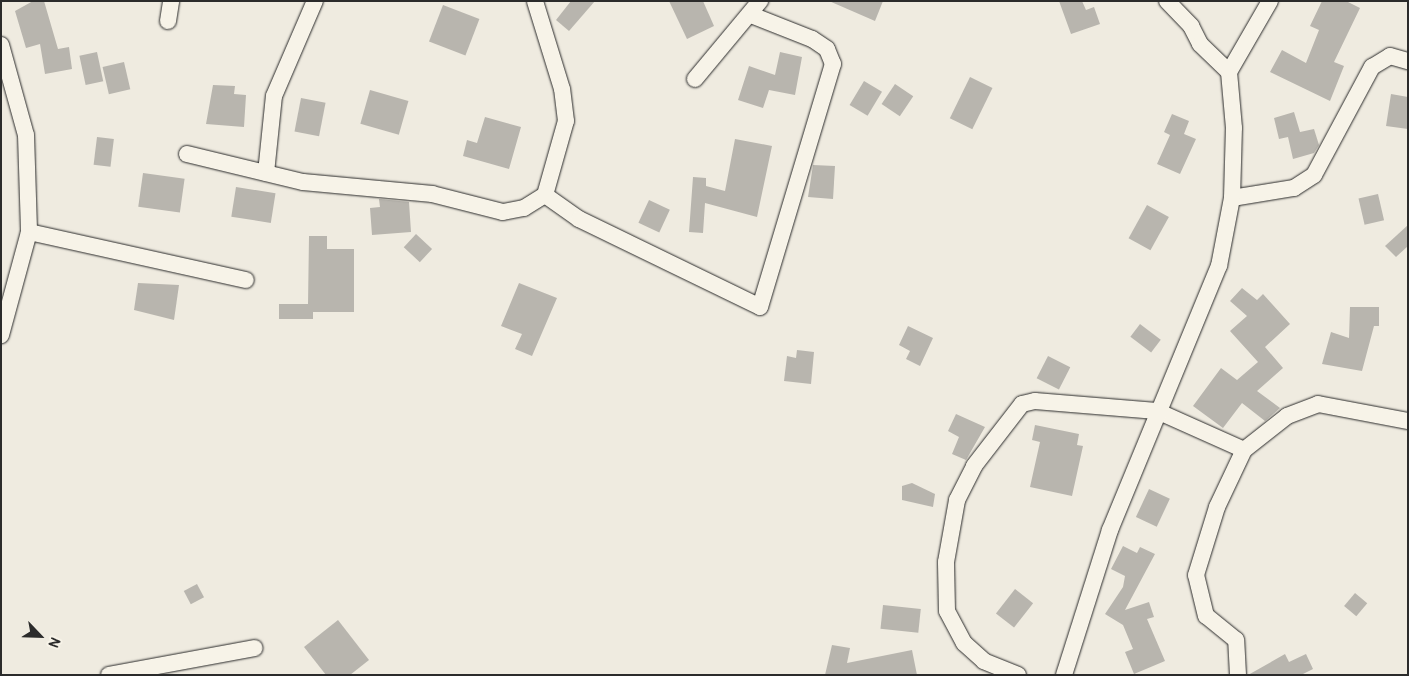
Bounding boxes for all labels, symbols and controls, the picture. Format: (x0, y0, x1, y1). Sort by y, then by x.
north arrow (15, 611, 65, 661)
text: N (44, 635, 64, 650)

